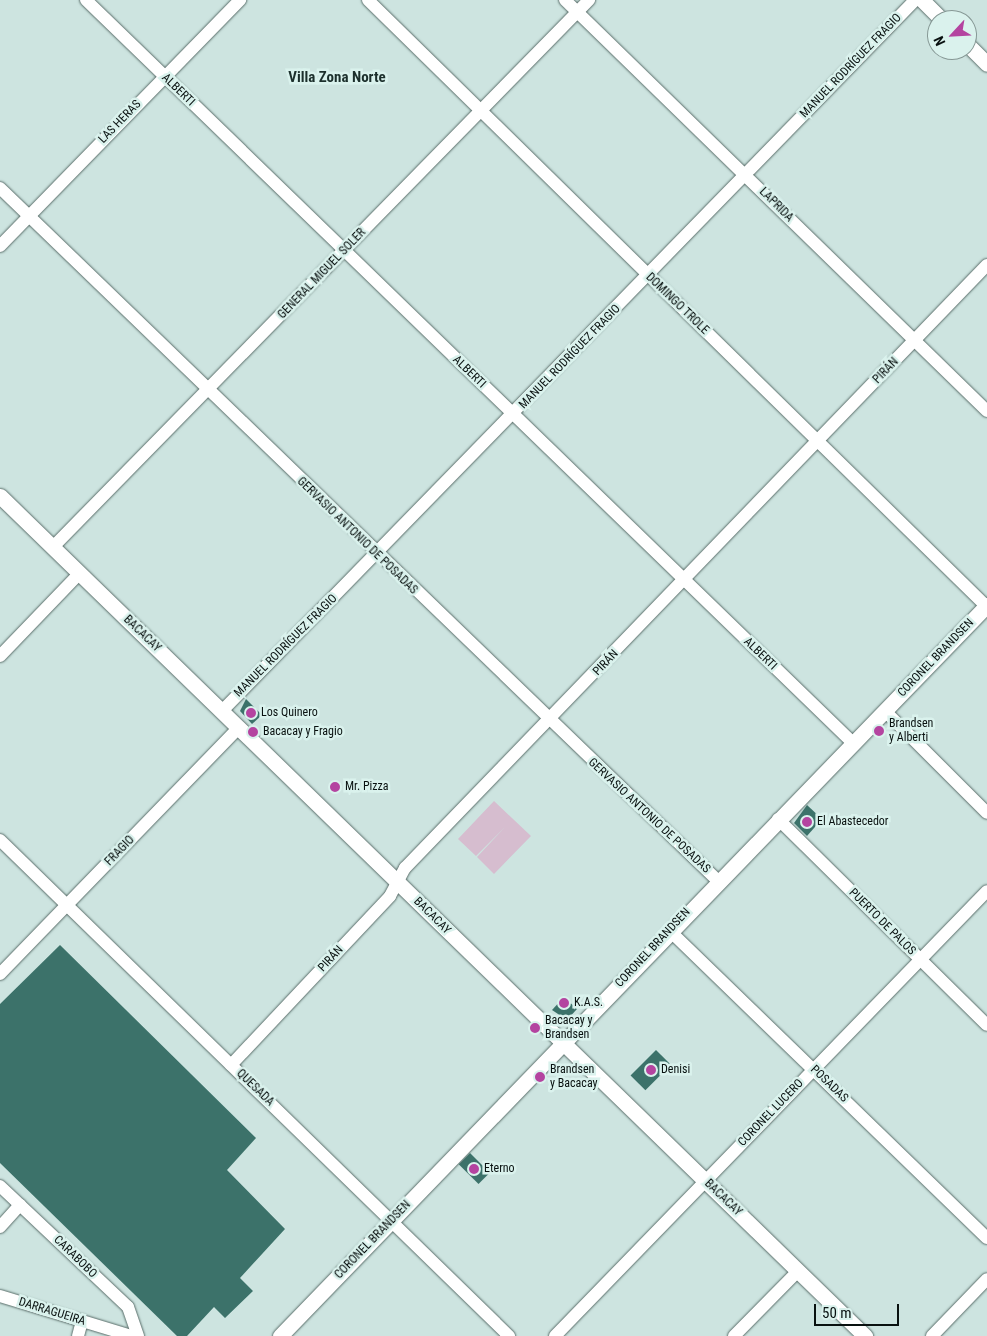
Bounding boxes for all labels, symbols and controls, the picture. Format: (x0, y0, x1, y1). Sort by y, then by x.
north arrow (927, 10, 977, 60)
street label: MANUEL RODRÍGUEZ FRAGIO (797, 11, 905, 121)
text: N (930, 34, 948, 48)
district label: Villa Zona Norte (288, 69, 386, 87)
street label: ALBERTI (159, 71, 197, 109)
street label: LAS HERAS (96, 97, 144, 147)
street label: LAPRIDA (756, 185, 796, 225)
street label: GENERAL MIGUEL SOLER (275, 226, 369, 322)
street label: DOMINGO TROLE (642, 270, 712, 338)
street label: MANUEL RODRÍGUEZ FRAGIO (516, 302, 624, 412)
street label: ALBERTI (450, 353, 488, 391)
street label: PIRÁN (870, 355, 902, 387)
street label: GERVASIO ANTONIO DE POSADAS (294, 475, 420, 597)
street label: MANUEL RODRÍGUEZ FRAGIO (232, 592, 340, 700)
street label: BACACAY (120, 613, 164, 655)
street label: CORONEL BRANDSEN (895, 616, 977, 700)
street label: ALBERTI (741, 635, 779, 673)
street label: PIRÁN (590, 647, 622, 679)
place label: Los Quinero (261, 706, 318, 720)
marker: Los Quinero (245, 707, 257, 719)
place label: Brandsen y Alberti (889, 717, 933, 745)
place label: Bacacay y Fragio (263, 725, 343, 739)
marker: Brandsen y Alberti (873, 725, 885, 737)
marker: Bacacay y Fragio (247, 726, 259, 738)
street label: GERVASIO ANTONIO DE POSADAS (585, 755, 713, 877)
place label: Mr. Pizza (345, 780, 389, 794)
marker: Mr. Pizza (329, 781, 341, 793)
place label: El Abastecedor (817, 815, 889, 829)
marker: El Abastecedor (801, 816, 813, 828)
street label: FRAGIO (102, 833, 138, 869)
street label: PUERTO DE PALOS (846, 886, 918, 958)
street label: BACACAY (410, 894, 454, 938)
street label: CORONEL BRANDSEN (613, 905, 693, 991)
street label: PIRÁN (315, 943, 347, 975)
place label: K.A.S. (574, 996, 603, 1010)
marker: K.A.S. (558, 997, 570, 1009)
place label: Bacacay y Brandsen (545, 1014, 593, 1042)
marker: Bacacay y Brandsen (529, 1022, 541, 1034)
place label: Brandsen y Bacacay (550, 1063, 598, 1091)
place label: Denisi (661, 1063, 690, 1077)
street label: POSADAS (807, 1063, 851, 1105)
marker: Denisi (645, 1064, 657, 1076)
street label: QUESADA (233, 1067, 277, 1109)
marker: Brandsen y Bacacay (534, 1071, 546, 1083)
street label: CORONEL LUCERO (735, 1076, 807, 1150)
place label: Eterno (484, 1162, 515, 1176)
marker: Eterno (468, 1163, 480, 1175)
street label: BACACAY (701, 1177, 745, 1219)
street label: CORONEL BRANDSEN (332, 1198, 414, 1282)
street label: CARABOBO (50, 1233, 100, 1281)
scale bar (817, 1294, 902, 1326)
street label: DARRAGUEIRA (17, 1295, 87, 1329)
text: 50 m (822, 1304, 852, 1322)

